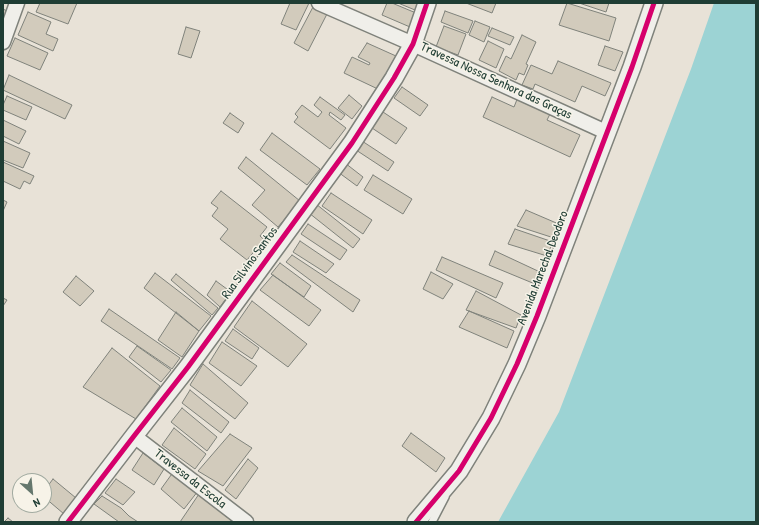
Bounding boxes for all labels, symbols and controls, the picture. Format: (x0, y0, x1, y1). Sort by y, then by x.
street label: Travessa Nossa Senhora das Graças (418, 39, 574, 123)
street label: Avenida Marechal Deodoro (514, 209, 572, 327)
street label: Rua Silvino Santos (219, 224, 281, 302)
street label: Travessa da Escola (151, 446, 229, 512)
north arrow (12, 473, 52, 513)
text: N (31, 495, 43, 510)

